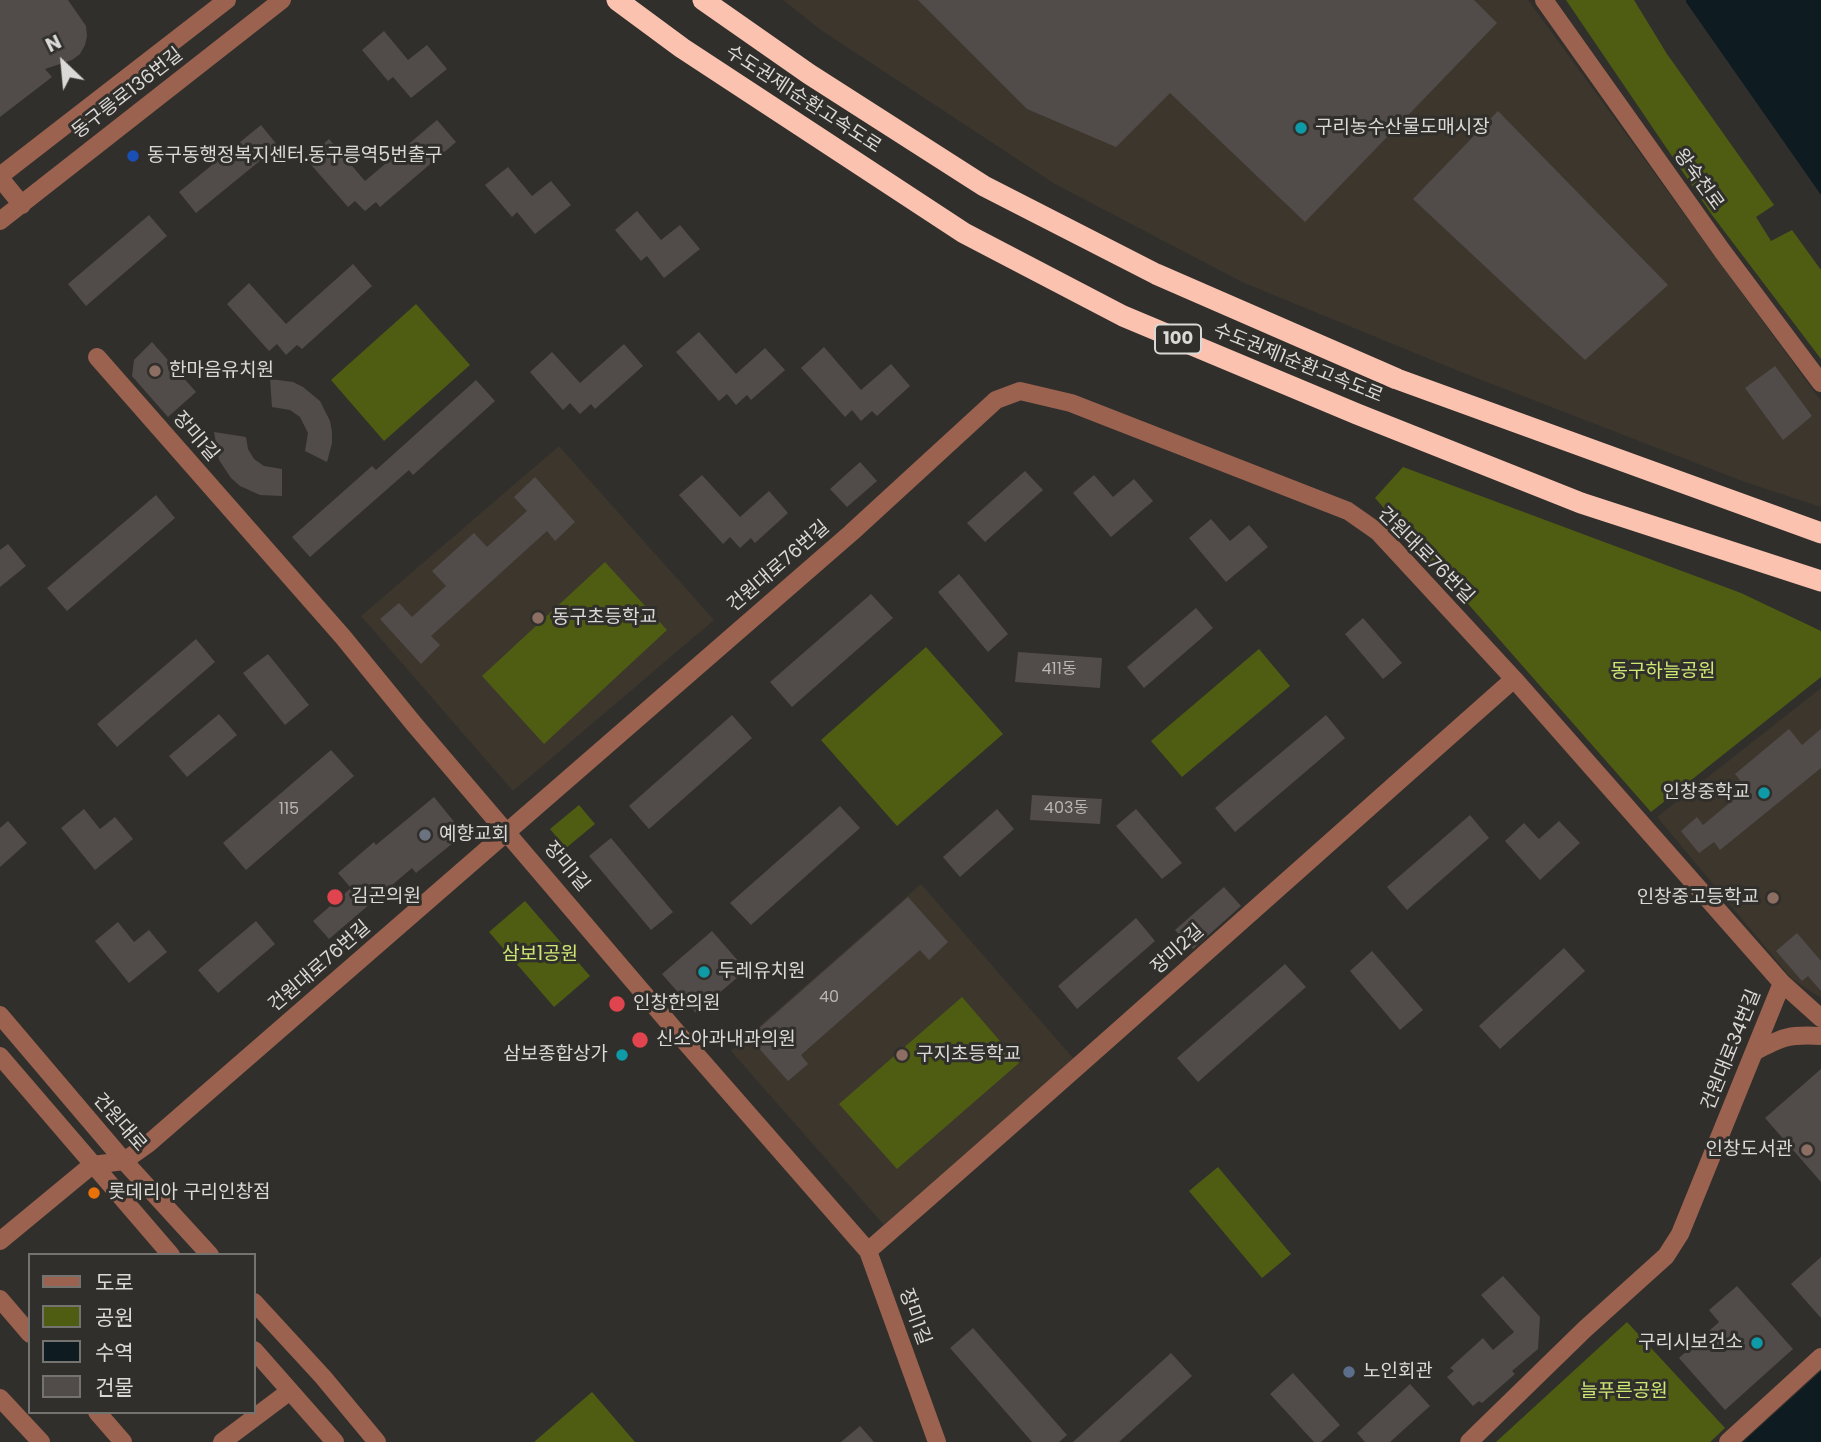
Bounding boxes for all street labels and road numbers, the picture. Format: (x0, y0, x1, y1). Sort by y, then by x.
street label: 수도권제1순환고속도로 (721, 41, 885, 159)
street label: 동구릉로136번길 (68, 44, 188, 144)
street label: 왕숙천로 (1668, 145, 1728, 215)
street label: 수도권제1순환고속도로 (1210, 320, 1386, 408)
road number: 100 (1155, 324, 1201, 354)
street label: 장미1길 (167, 407, 223, 467)
street label: 건원대로76번길 (1372, 503, 1478, 609)
street label: 건원대로76번길 (723, 517, 835, 617)
street label: 장미1길 (538, 837, 594, 897)
street label: 건원대로76번길 (264, 917, 376, 1017)
street label: 장미2길 (1147, 920, 1209, 980)
street label: 건원대로34번길 (1697, 986, 1767, 1114)
street label: 건원대로 (87, 1089, 151, 1157)
street label: 장미1길 (893, 1286, 935, 1348)

